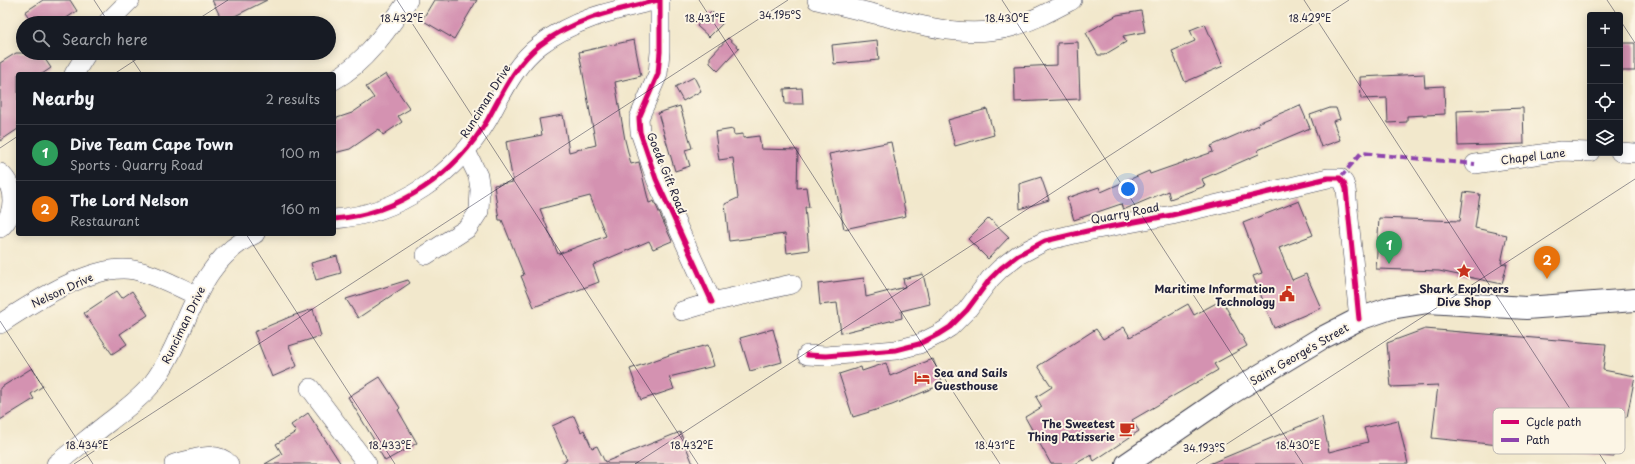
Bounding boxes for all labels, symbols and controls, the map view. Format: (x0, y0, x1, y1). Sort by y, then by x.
text: 34.195°S (759, 7, 801, 22)
text: 18.432°E (380, 10, 424, 25)
text: 18.431°E (685, 10, 725, 25)
text: 18.430°E (985, 10, 1029, 25)
text: 18.429°E (1289, 10, 1331, 25)
map controls (1587, 12, 1623, 156)
button: + (1587, 12, 1623, 48)
search box (16, 16, 336, 60)
icon: search (30, 27, 52, 49)
text: Search here (62, 27, 148, 50)
button: − (1587, 48, 1623, 84)
street label: Runciman Drive (455, 61, 515, 141)
button: locate (1587, 84, 1623, 120)
text: Nearby (32, 85, 94, 111)
text: 2 results (266, 89, 320, 108)
button: layers (1587, 120, 1623, 156)
street label: Goede Gift Road (643, 130, 691, 216)
text: Dive Team Cape Town (70, 132, 233, 155)
text: 1 (42, 143, 48, 162)
text: 100 m (280, 143, 320, 162)
street label: Chapel Lane (1500, 144, 1566, 168)
text: Sports · Quarry Road (70, 155, 203, 174)
your location (1118, 179, 1138, 199)
text: The Lord Nelson (70, 188, 189, 211)
street label: Quarry Road (1089, 198, 1161, 228)
text: 2 (40, 199, 50, 218)
text: 160 m (281, 199, 320, 218)
text: Restaurant (70, 211, 140, 230)
pin: 1 (1376, 231, 1402, 264)
pin: 2 (1534, 246, 1560, 279)
place icon: Shark Explorers Dive Shop (1455, 262, 1473, 280)
street label: Nelson Drive (28, 268, 96, 312)
place label: Maritime Information Technology (1154, 280, 1275, 310)
place label: Shark Explorers Dive Shop (1419, 280, 1509, 310)
street label: Runciman Drive (157, 283, 209, 367)
public building icon: Maritime Information Technology (1278, 285, 1296, 303)
street label: Saint George's Street (1246, 318, 1352, 389)
place label: Sea and Sails Guesthouse (934, 364, 1008, 394)
hotel icon: Sea and Sails Guesthouse (913, 369, 931, 387)
legend (1493, 408, 1625, 454)
text: Cycle path (1526, 413, 1581, 430)
place label: The Sweetest Thing Patisserie (1027, 415, 1115, 445)
cafe icon: The Sweetest Thing Patisserie (1118, 420, 1136, 438)
text: Path (1526, 431, 1550, 448)
text: 18.434°E (65, 437, 109, 452)
text: 18.433°E (368, 437, 412, 452)
text: 18.432°E (670, 437, 714, 452)
text: 18.431°E (975, 437, 1015, 452)
text: 18.430°E (1276, 437, 1320, 452)
text: 34.193°S (1183, 440, 1225, 455)

